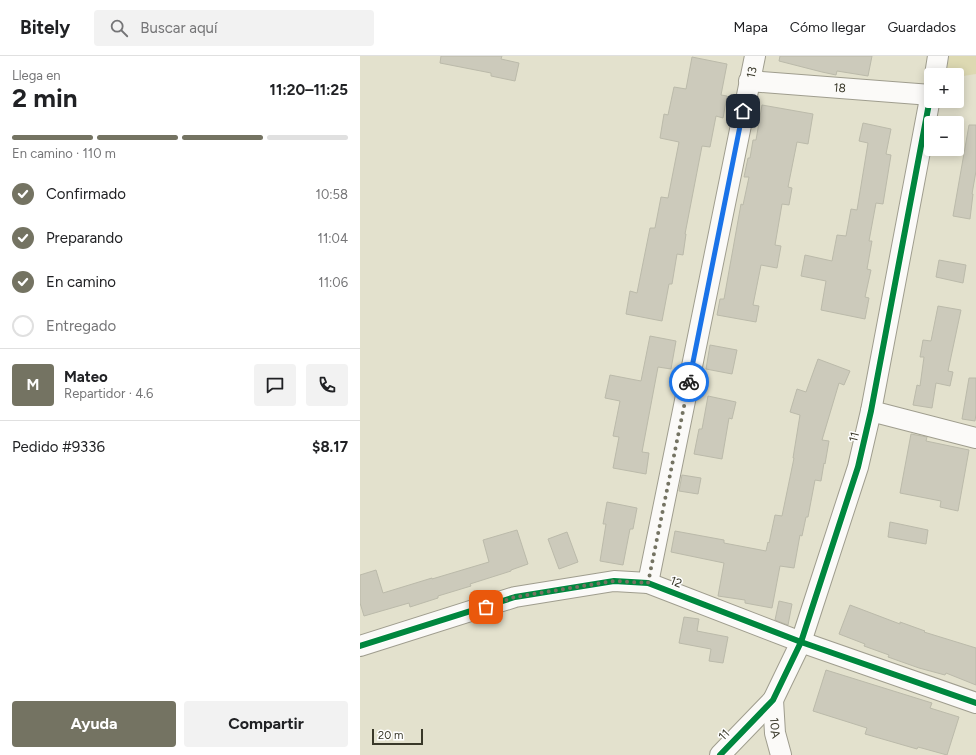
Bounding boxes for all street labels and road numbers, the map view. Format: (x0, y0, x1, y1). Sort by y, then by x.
street label: 13 (744, 65, 760, 79)
street label: 18 (833, 81, 846, 95)
street label: 11 (846, 430, 862, 444)
street label: 12 (668, 573, 684, 591)
street label: 10A (767, 717, 783, 740)
street label: 11 (716, 727, 732, 743)

